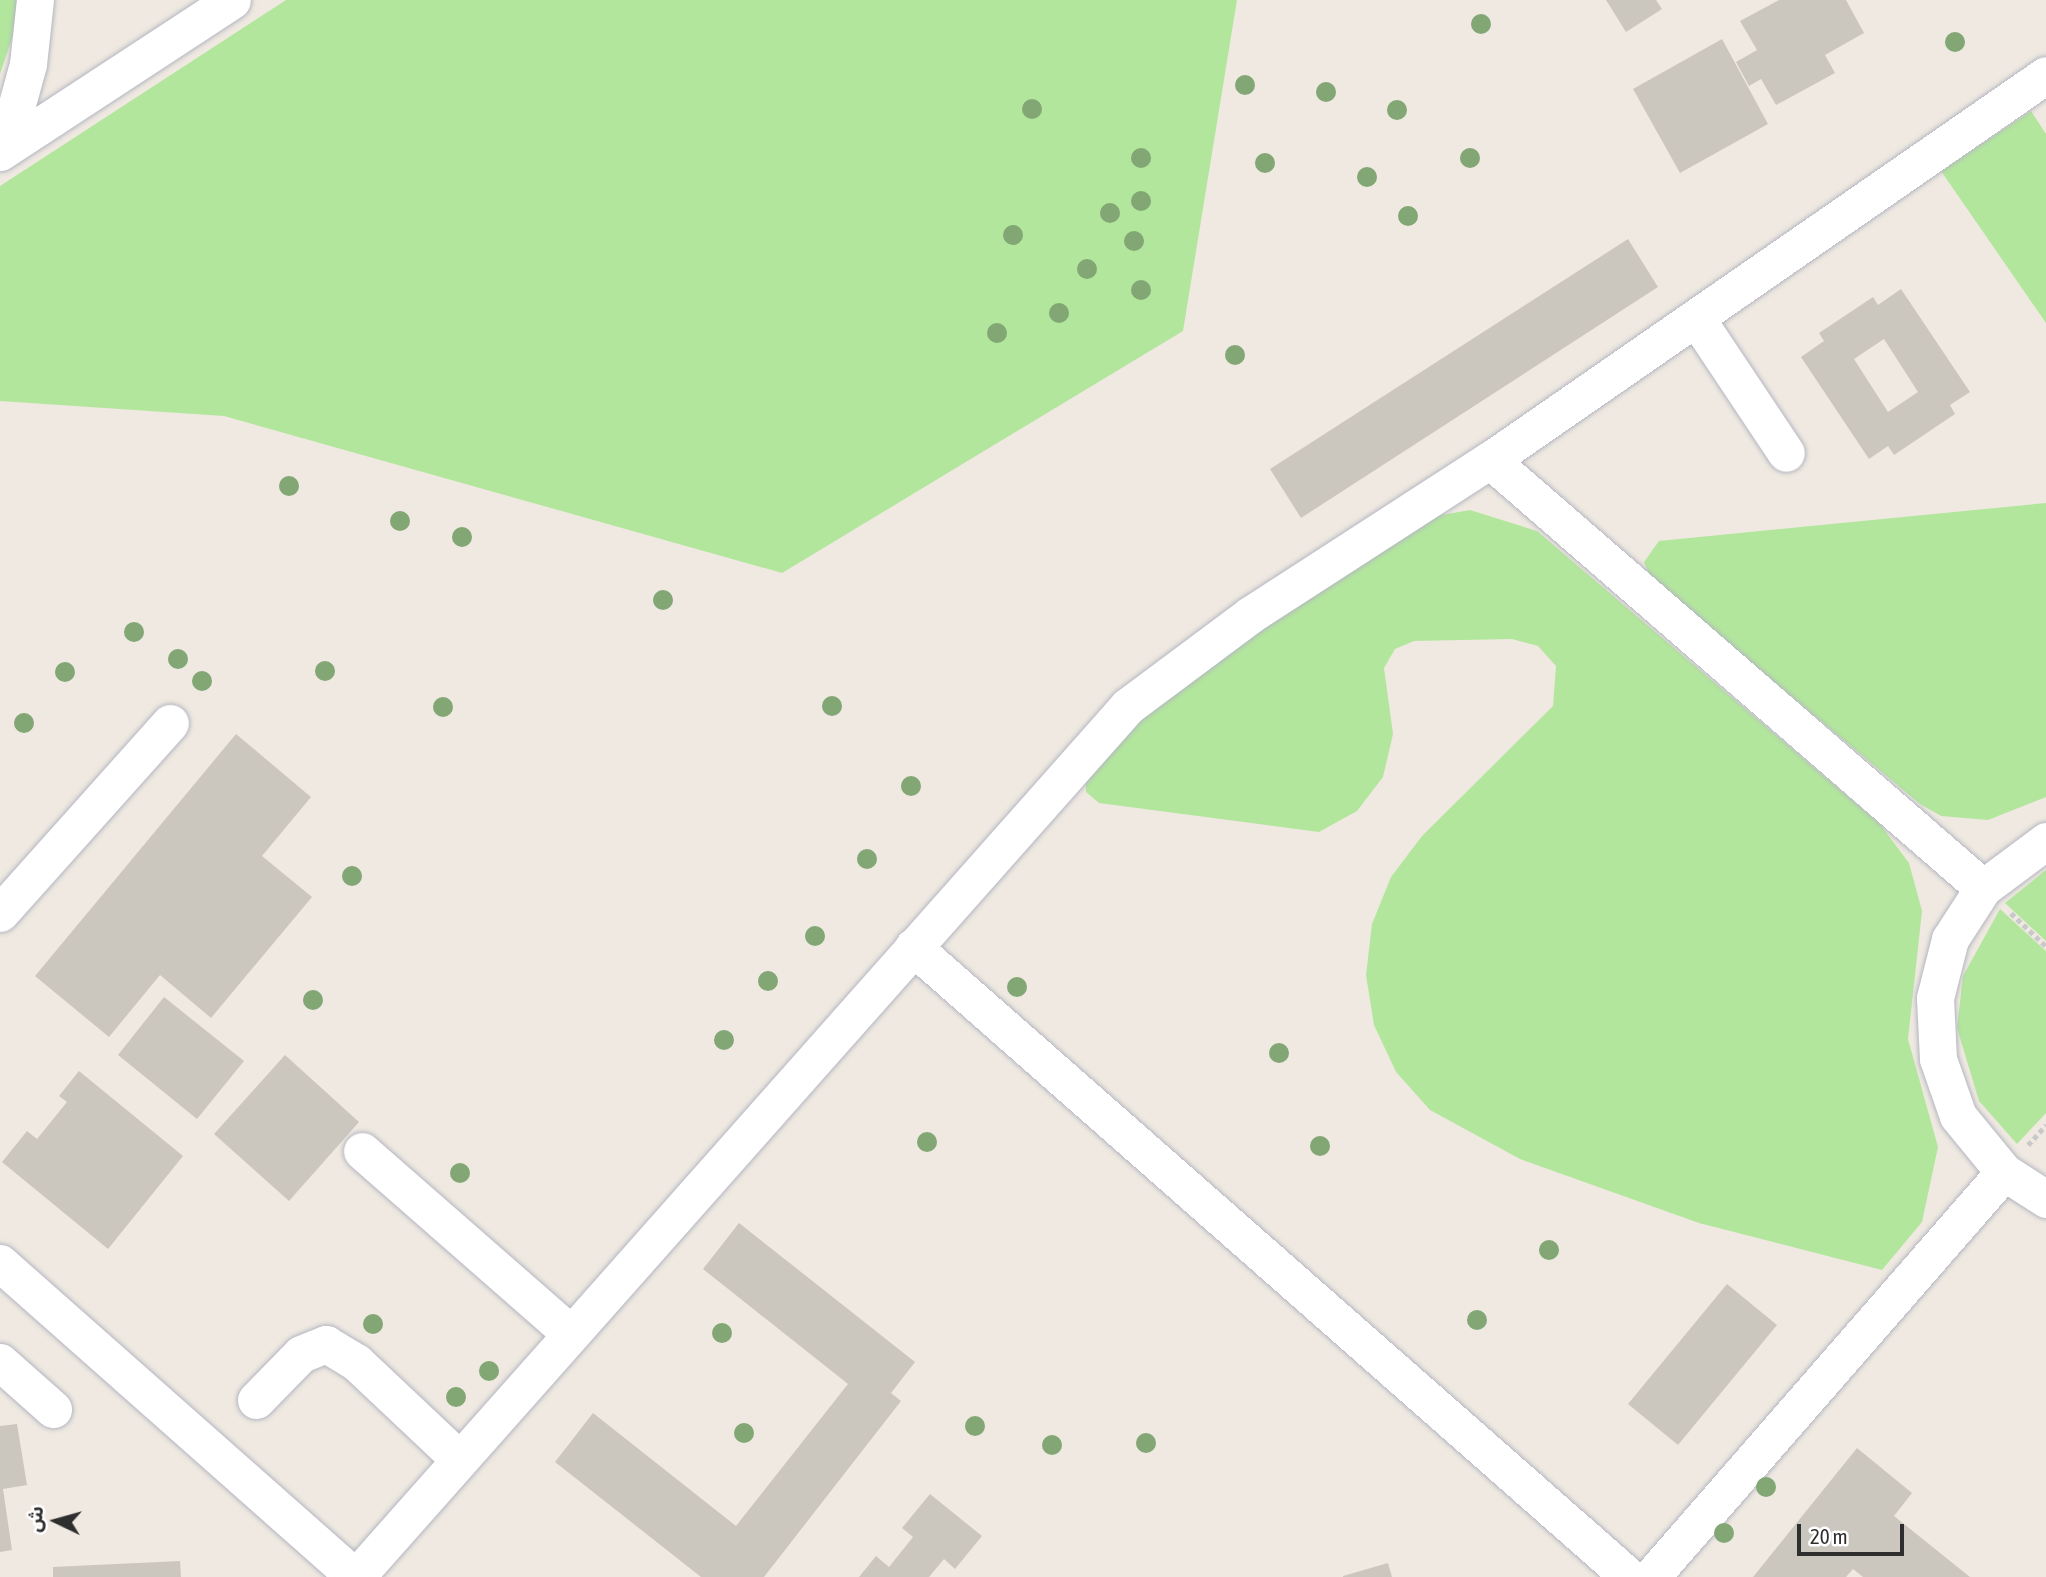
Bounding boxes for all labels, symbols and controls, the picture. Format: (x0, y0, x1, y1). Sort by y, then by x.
north arrow (21, 1486, 91, 1556)
text: ش (23, 1505, 47, 1533)
scale bar (1801, 1510, 1908, 1554)
text: 20 m (1810, 1524, 1848, 1548)

